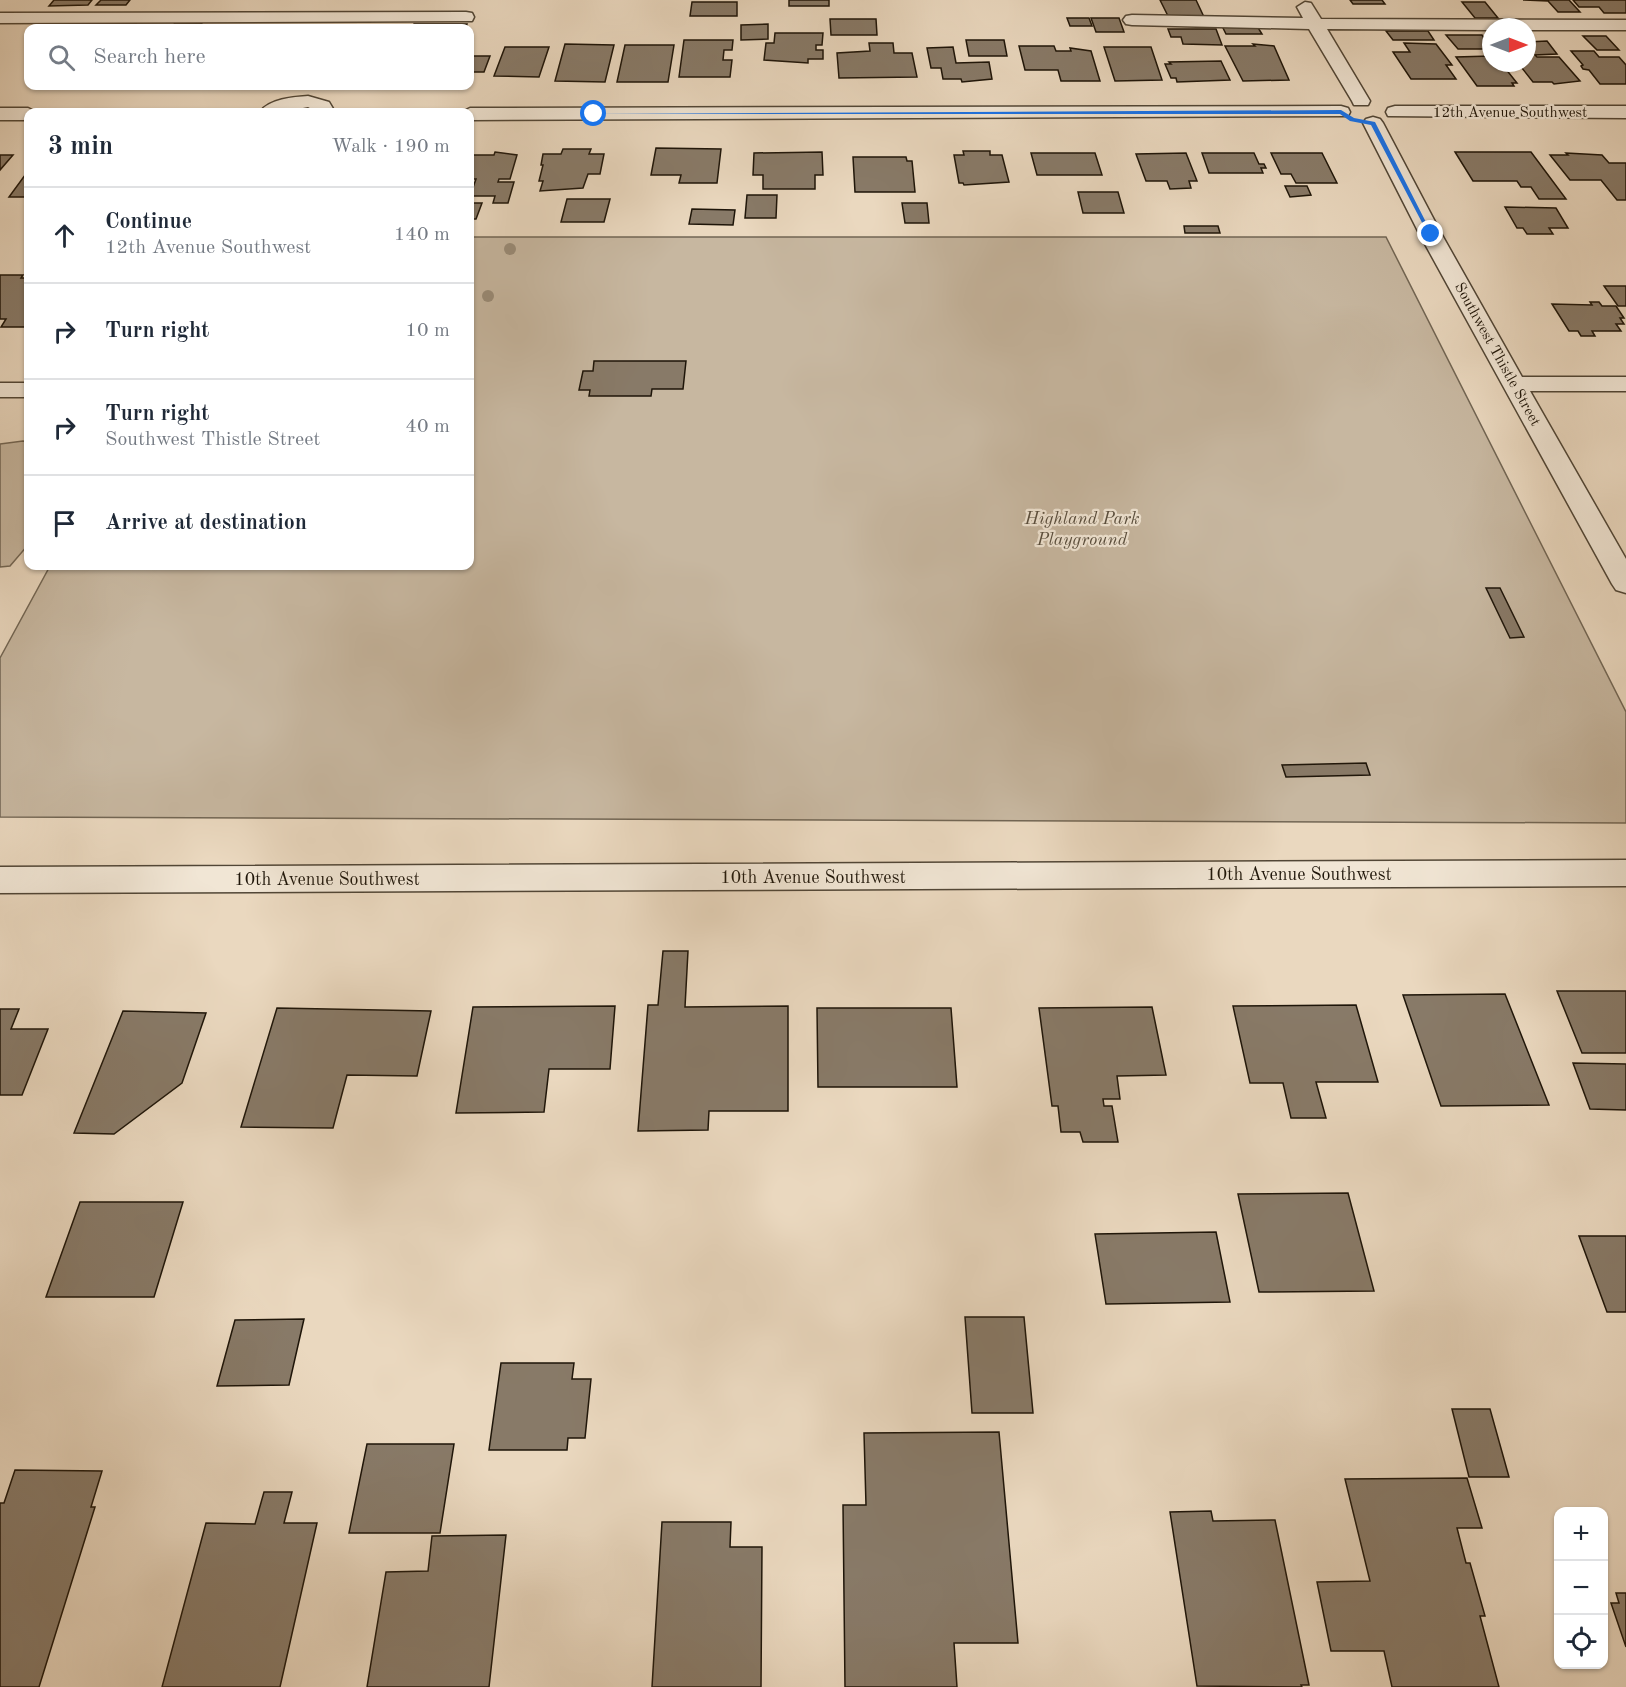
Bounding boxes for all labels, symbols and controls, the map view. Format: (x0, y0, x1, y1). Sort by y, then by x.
north arrow (1482, 18, 1536, 72)
search box (24, 24, 474, 90)
icon: search (45, 41, 78, 74)
text: Search here (93, 46, 206, 68)
route start (580, 100, 606, 126)
street label: 12th Avenue Southwest (1433, 106, 1587, 121)
text: 3 min (48, 134, 113, 160)
text: Walk · 190 m (331, 137, 450, 157)
text: Continue (105, 211, 192, 233)
icon: ahead (48, 219, 81, 252)
route end (1417, 220, 1443, 246)
text: 140 m (394, 225, 450, 245)
text: 12th Avenue Southwest (105, 238, 311, 258)
street label: Southwest Thistle Street (1451, 280, 1542, 429)
icon: right (48, 315, 81, 348)
text: Turn right (105, 320, 209, 342)
text: 10 m (405, 321, 450, 341)
text: Turn right (105, 403, 209, 425)
icon: right (48, 411, 81, 444)
text: 40 m (405, 417, 450, 437)
text: Southwest Thistle Street (105, 430, 320, 450)
icon: arrive (48, 507, 81, 540)
park label: Highland Park Playground (1023, 510, 1140, 549)
text: Arrive at destination (105, 512, 307, 534)
street label: 10th Avenue Southwest (1206, 866, 1392, 884)
street label: 10th Avenue Southwest (720, 869, 906, 887)
street label: 10th Avenue Southwest (234, 871, 420, 889)
map controls (1554, 1507, 1608, 1669)
button: + (1554, 1507, 1608, 1561)
button: − (1554, 1561, 1608, 1615)
button: locate (1554, 1615, 1608, 1669)

